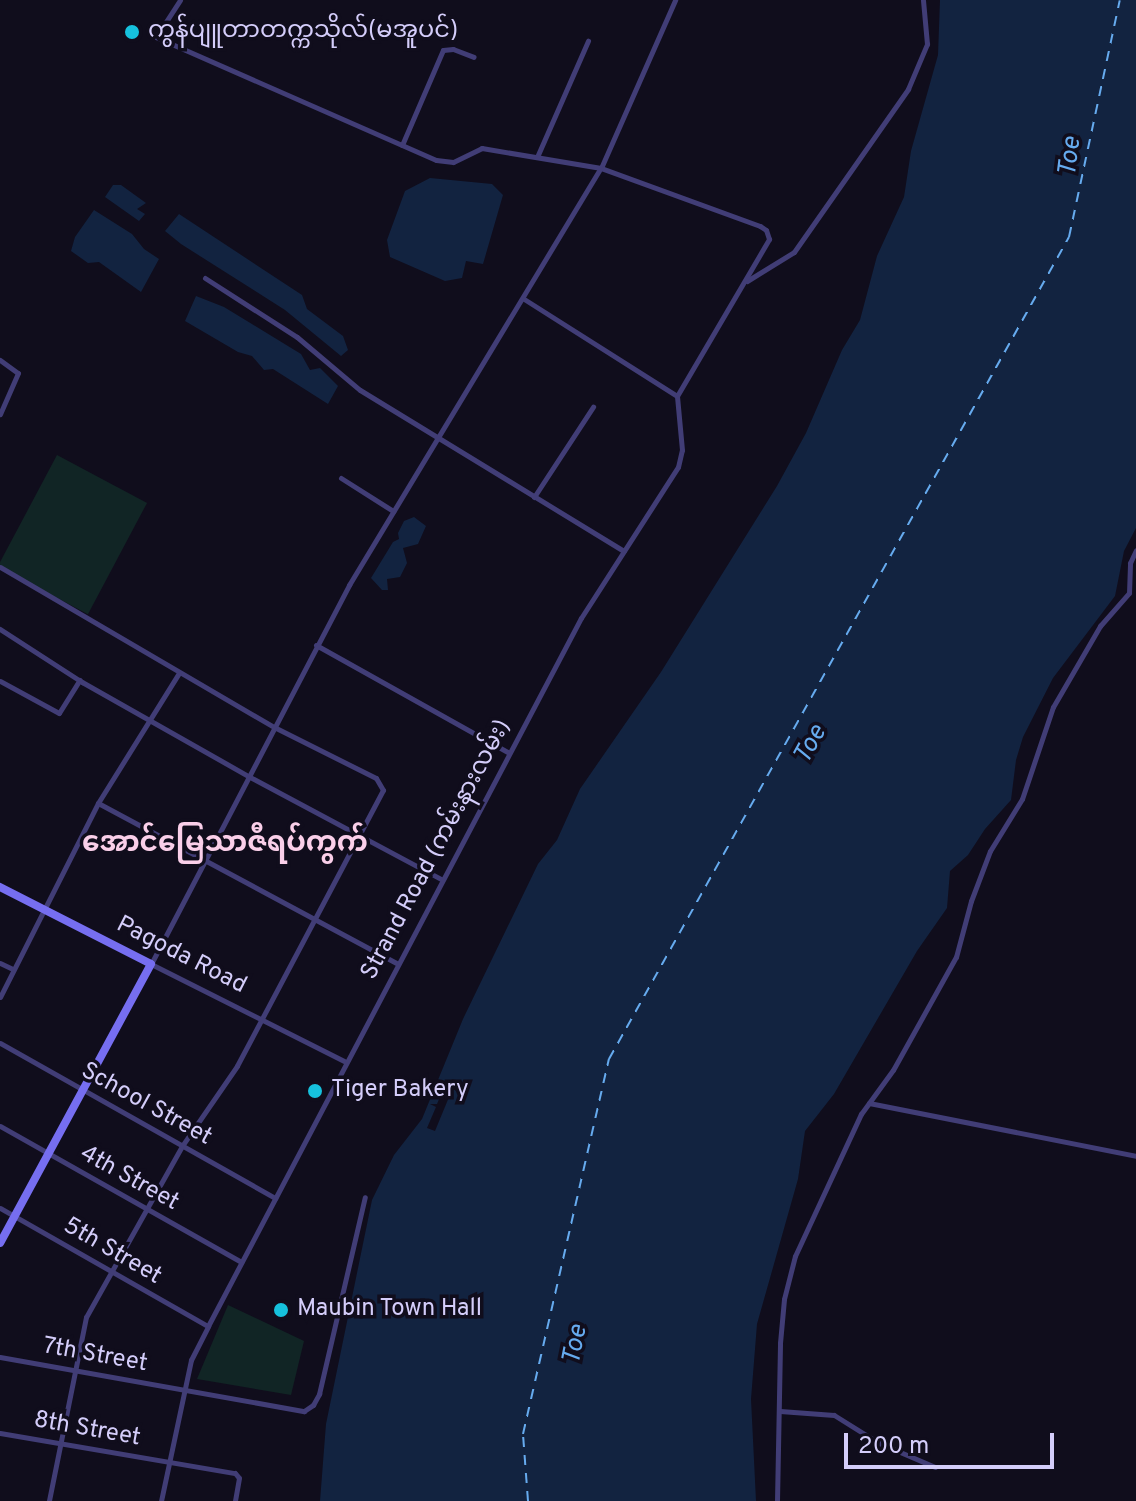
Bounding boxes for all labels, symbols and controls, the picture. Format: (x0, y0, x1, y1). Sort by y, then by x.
place label: ကွန်ပျူတာတက္ကသိုလ်(မအူပင်) (148, 18, 458, 46)
marker: ကွန်ပျူတာတက္ကသိုလ်(မအူပင်) (123, 23, 141, 41)
water label: Toe (1053, 135, 1089, 179)
street label: Strand Road (ကမ်းနားလမ်း) (356, 715, 518, 985)
water label: Toe (788, 720, 834, 770)
district label: အောင်မြေသာဇီရပ်ကွက် (82, 827, 368, 861)
street label: Pagoda Road (111, 911, 251, 1001)
street label: School Street (76, 1057, 216, 1153)
place label: Tiger Bakery (331, 1077, 469, 1105)
marker: Tiger Bakery (306, 1082, 324, 1100)
street label: 4th Street (74, 1140, 184, 1218)
street label: 5th Street (58, 1212, 166, 1292)
place label: Maubin Town Hall (297, 1296, 483, 1324)
marker: Maubin Town Hall (272, 1301, 290, 1319)
water label: Toe (557, 1323, 595, 1367)
street label: 7th Street (40, 1333, 150, 1379)
street label: 8th Street (31, 1406, 143, 1454)
scale bar (848, 1417, 1058, 1467)
text: 200 m (858, 1432, 929, 1462)

